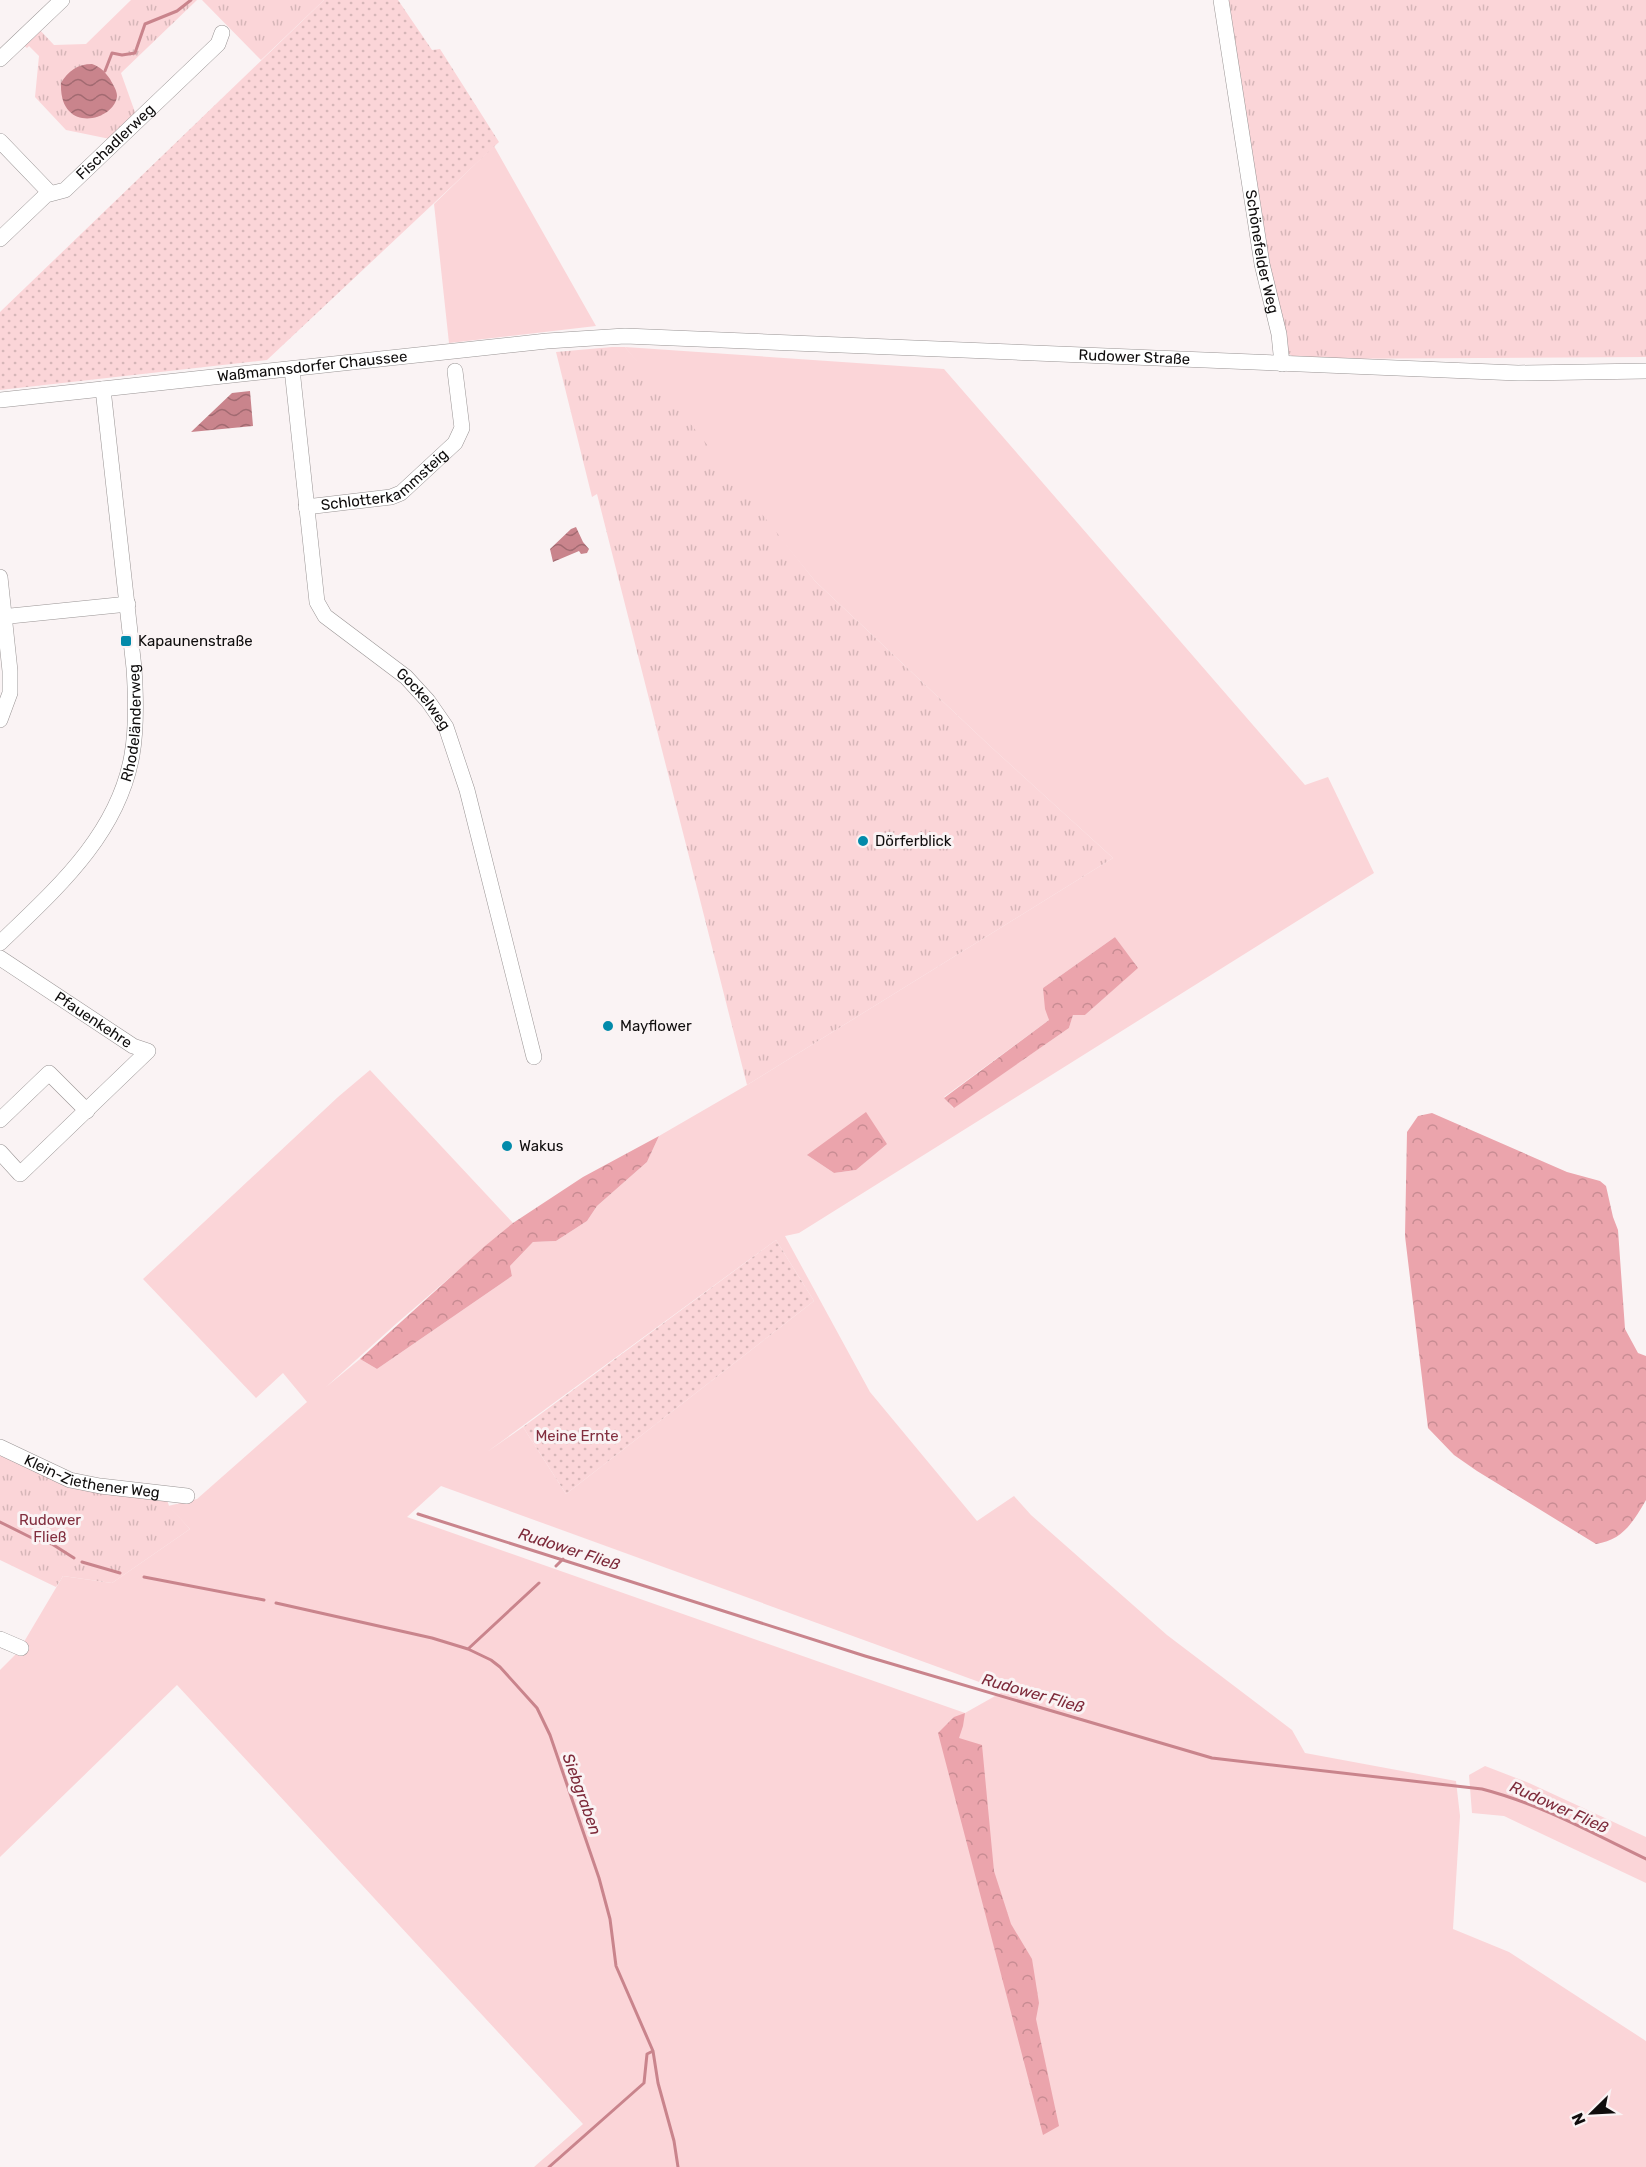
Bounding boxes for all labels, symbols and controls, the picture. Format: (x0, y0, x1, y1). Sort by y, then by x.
street label: Fischadlerweg (72, 100, 158, 183)
street label: Schönefelder Weg (1242, 188, 1283, 315)
street label: Rudower Straße (1078, 346, 1190, 368)
street label: Waßmannsdorfer Chaussee (216, 347, 408, 386)
street label: Schlotterkammsteig (320, 445, 452, 514)
place label: Kapaunenstraße (138, 632, 253, 650)
marker: Kapaunenstraße (119, 634, 133, 648)
street label: Rhodeländerweg (117, 664, 145, 784)
street label: Gockelweg (393, 664, 454, 734)
place label: Dörferblick (875, 832, 952, 850)
marker: Dörferblick (856, 834, 870, 848)
street label: Pfauenkehre (51, 988, 135, 1052)
place label: Mayflower (620, 1017, 692, 1035)
marker: Mayflower (601, 1019, 615, 1033)
place label: Wakus (519, 1137, 564, 1155)
marker: Wakus (500, 1139, 514, 1153)
park label: Meine Ernte (535, 1427, 619, 1445)
street label: Klein-Ziethener Weg (21, 1451, 161, 1502)
park label: Rudower Fließ (19, 1511, 81, 1546)
water label: Rudower Fließ (516, 1524, 623, 1575)
water label: Rudower Fließ (980, 1669, 1087, 1717)
water label: Siebgraben (558, 1751, 606, 1837)
water label: Rudower Fließ (1507, 1777, 1612, 1837)
north arrow (1562, 2083, 1622, 2143)
text: N (1568, 2110, 1590, 2128)

